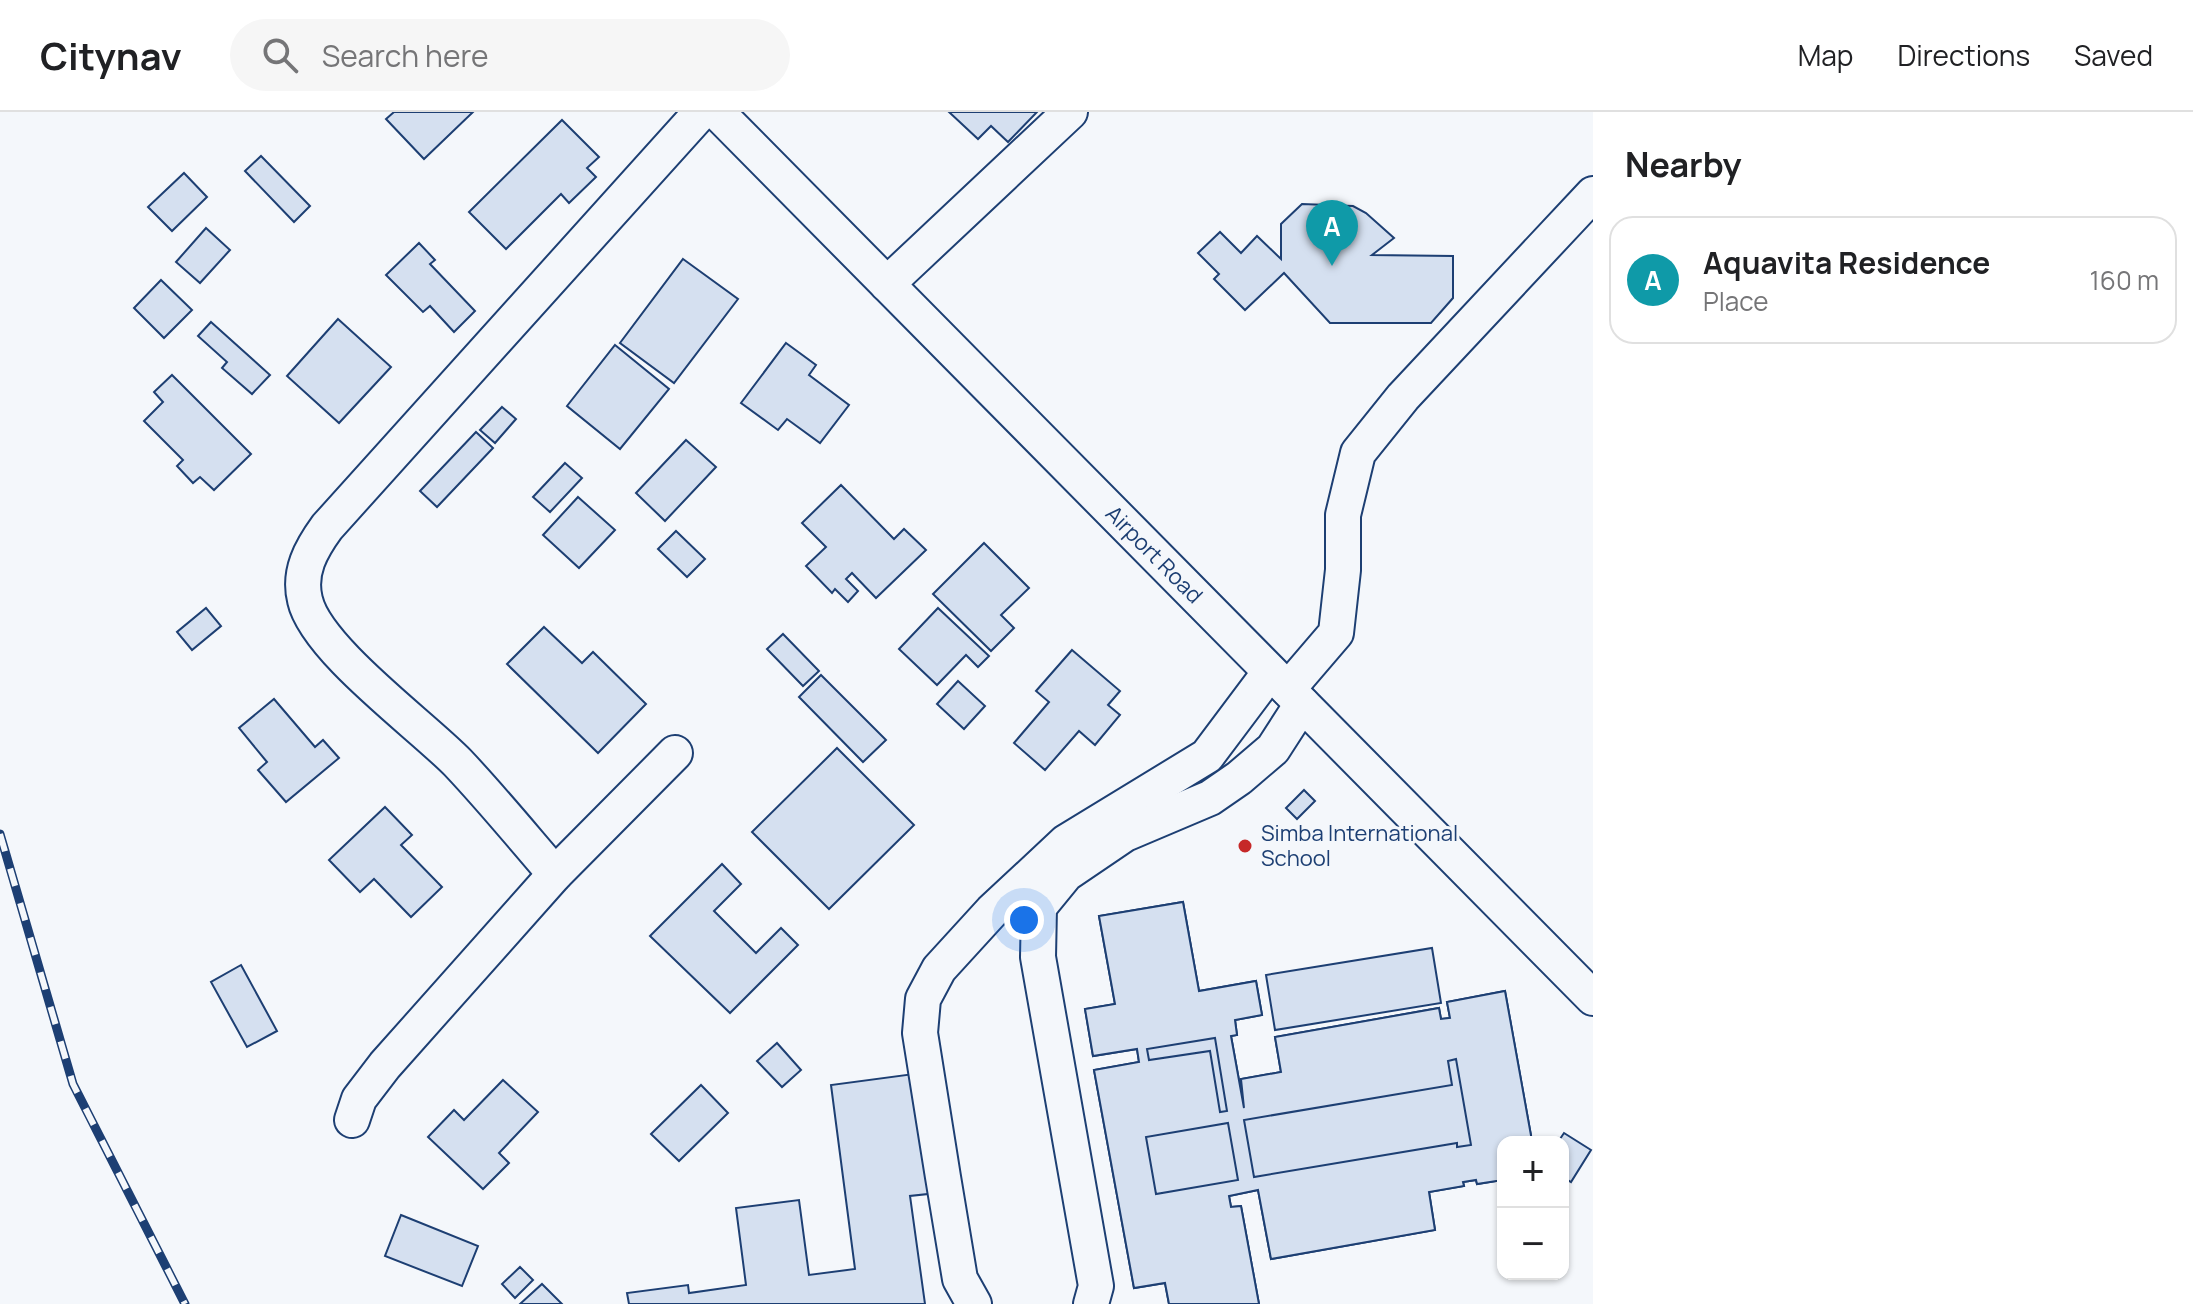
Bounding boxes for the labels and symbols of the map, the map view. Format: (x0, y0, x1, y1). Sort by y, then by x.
pin: A (1306, 200, 1358, 266)
street label: Airport Road (1099, 499, 1209, 610)
place label: Simba International School (1261, 818, 1458, 873)
marker: Simba International School (1236, 837, 1254, 855)
your location (1004, 900, 1044, 940)

